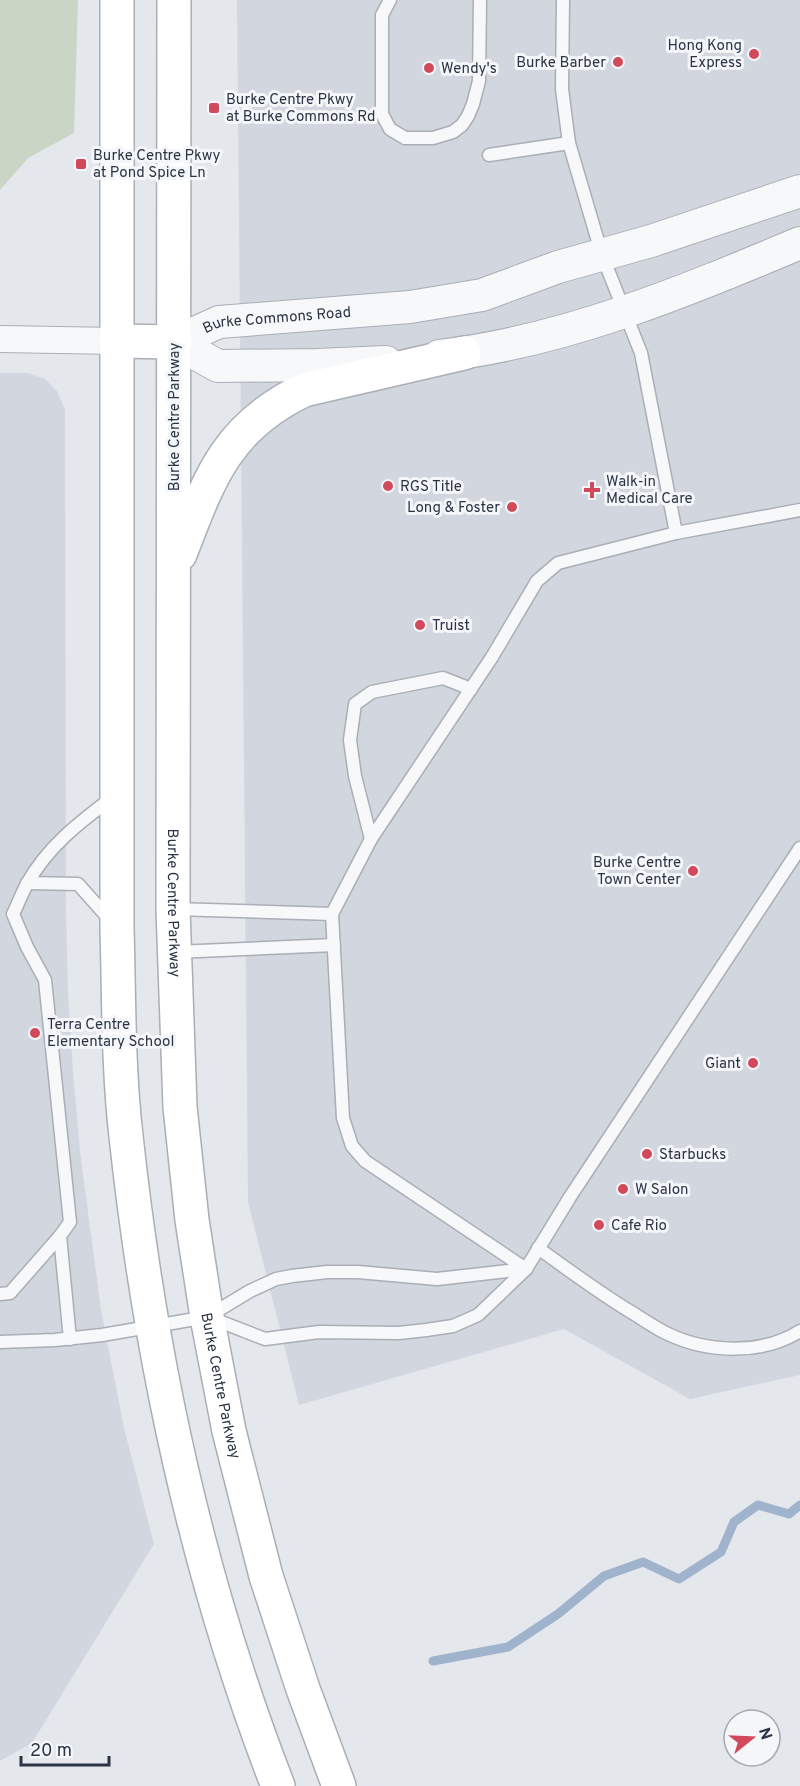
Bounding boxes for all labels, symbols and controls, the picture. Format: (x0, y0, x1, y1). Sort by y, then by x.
place label: Hong Kong Express (668, 37, 742, 73)
marker: Hong Kong Express (747, 47, 761, 61)
place label: Burke Barber (516, 54, 606, 73)
marker: Burke Barber (611, 55, 625, 69)
place label: Wendy's (441, 60, 497, 79)
marker: Wendy's (422, 61, 436, 75)
place label: Burke Centre Pkwy at Burke Commons Rd (226, 91, 375, 127)
marker: Burke Centre Pkwy at Burke Commons Rd (207, 101, 221, 115)
place label: Burke Centre Pkwy at Pond Spice Ln (93, 147, 221, 183)
marker: Burke Centre Pkwy at Pond Spice Ln (74, 157, 88, 171)
street label: Burke Commons Road (200, 304, 352, 339)
street label: Burke Centre Parkway (166, 343, 185, 491)
place label: Walk-in Medical Care (606, 473, 693, 509)
place label: RGS Title (400, 478, 462, 497)
marker: RGS Title (381, 479, 395, 493)
marker: Walk-in Medical Care (583, 481, 601, 499)
place label: Long & Foster (407, 499, 500, 518)
marker: Long & Foster (505, 500, 519, 514)
place label: Truist (432, 617, 470, 636)
marker: Truist (413, 618, 427, 632)
street label: Burke Centre Parkway (162, 829, 183, 978)
place label: Burke Centre Town Center (593, 854, 681, 890)
marker: Burke Centre Town Center (686, 864, 700, 878)
place label: Terra Centre Elementary School (47, 1016, 174, 1052)
marker: Terra Centre Elementary School (28, 1026, 42, 1040)
place label: Giant (705, 1055, 741, 1074)
marker: Giant (746, 1056, 760, 1070)
place label: Starbucks (659, 1146, 726, 1165)
marker: Starbucks (640, 1147, 654, 1161)
place label: W Salon (635, 1181, 688, 1200)
marker: W Salon (616, 1182, 630, 1196)
place label: Cafe Rio (611, 1217, 667, 1236)
marker: Cafe Rio (592, 1218, 606, 1232)
street label: Burke Centre Parkway (195, 1311, 244, 1461)
north arrow (722, 1708, 782, 1768)
text: N (753, 1725, 776, 1743)
scale bar (21, 1729, 110, 1767)
text: 20 m (30, 1740, 72, 1763)

